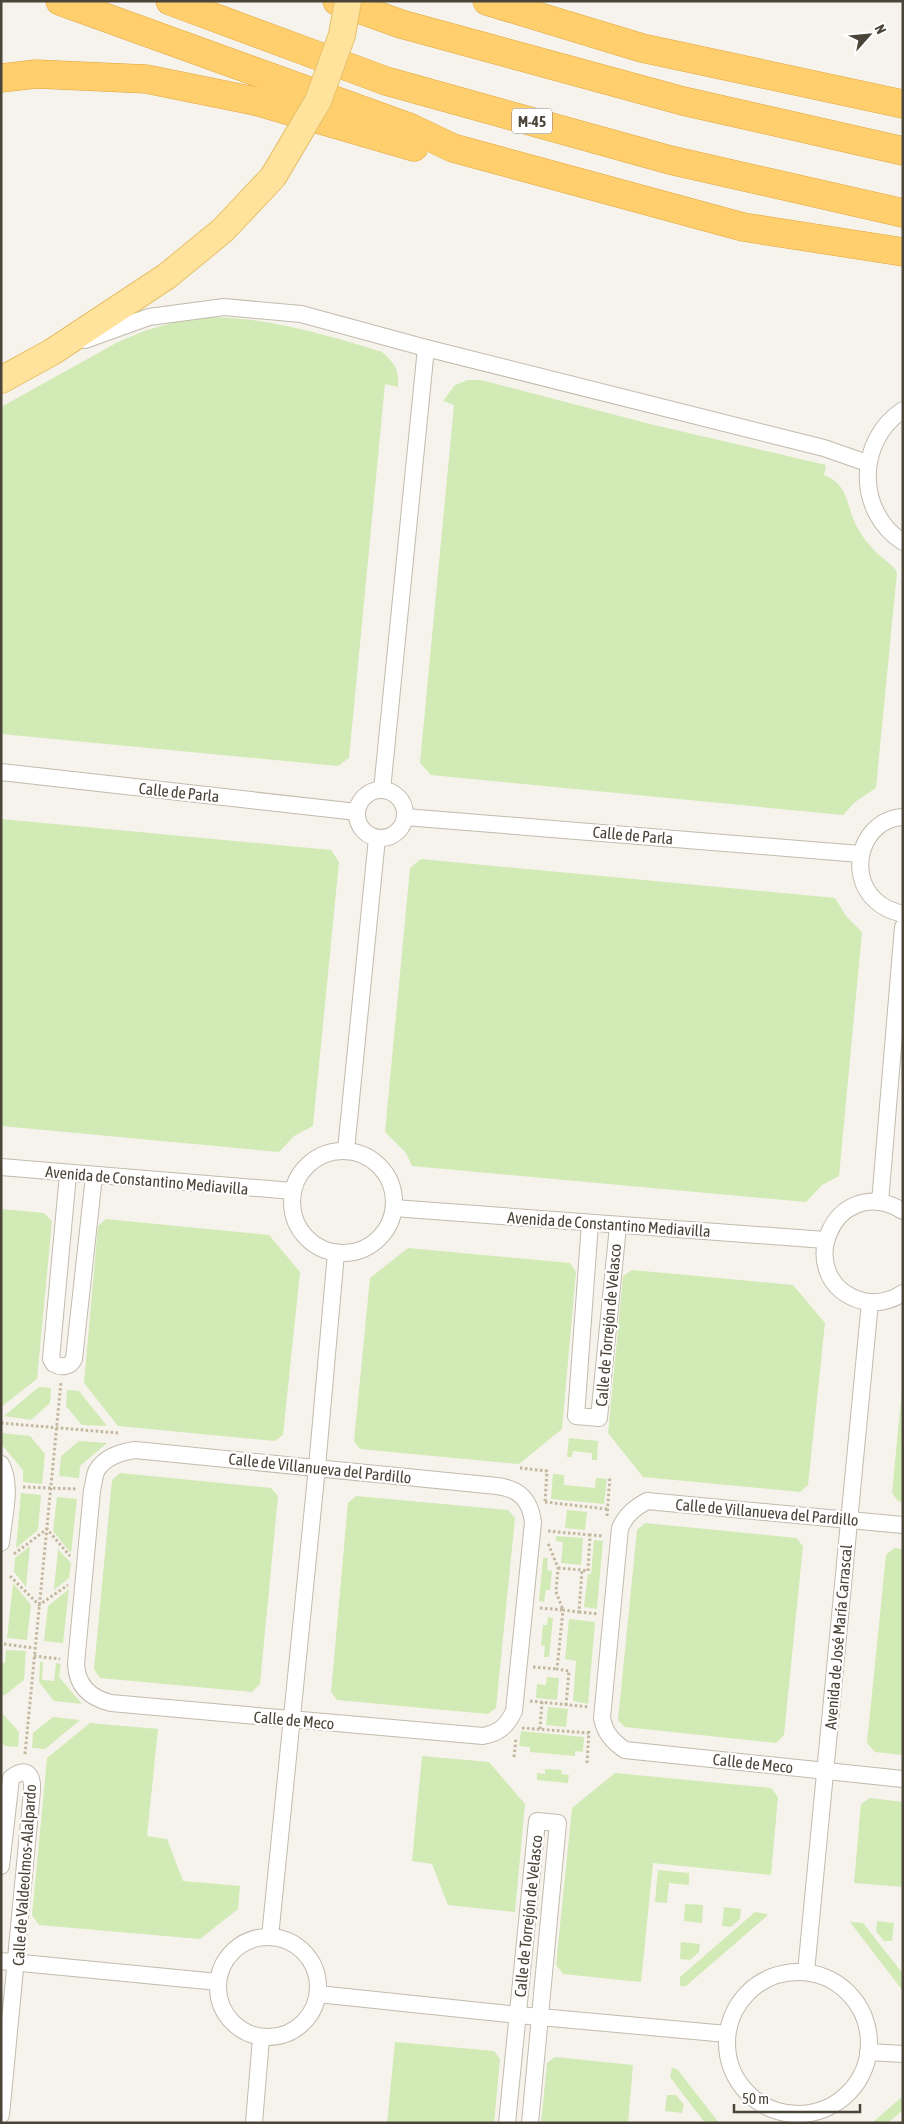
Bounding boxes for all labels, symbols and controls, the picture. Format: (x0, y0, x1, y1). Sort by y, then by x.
north arrow (844, 10, 894, 60)
text: N (872, 22, 890, 36)
road number: M-45 (512, 108, 552, 134)
street label: Calle de Parla (138, 779, 220, 805)
street label: Calle de Parla (592, 823, 674, 847)
street label: Avenida de Constantino Mediavilla (45, 1162, 249, 1198)
street label: Avenida de Constantino Mediavilla (507, 1208, 711, 1240)
street label: Calle de Torrejón de Velasco (592, 1243, 625, 1407)
street label: Calle de Villanueva del Pardillo (228, 1449, 412, 1487)
street label: Calle de Villanueva del Pardillo (675, 1495, 859, 1529)
street label: Avenida de José María Carrascal (821, 1543, 855, 1730)
street label: Calle de Meco (253, 1708, 335, 1732)
street label: Calle de Meco (712, 1750, 794, 1776)
street label: Calle de Valdeolmos-Alalpardo (9, 1784, 40, 1967)
street label: Calle de Torrejón de Velasco (511, 1834, 546, 1998)
scale bar (734, 2082, 860, 2114)
text: 50 m (742, 2090, 769, 2107)

